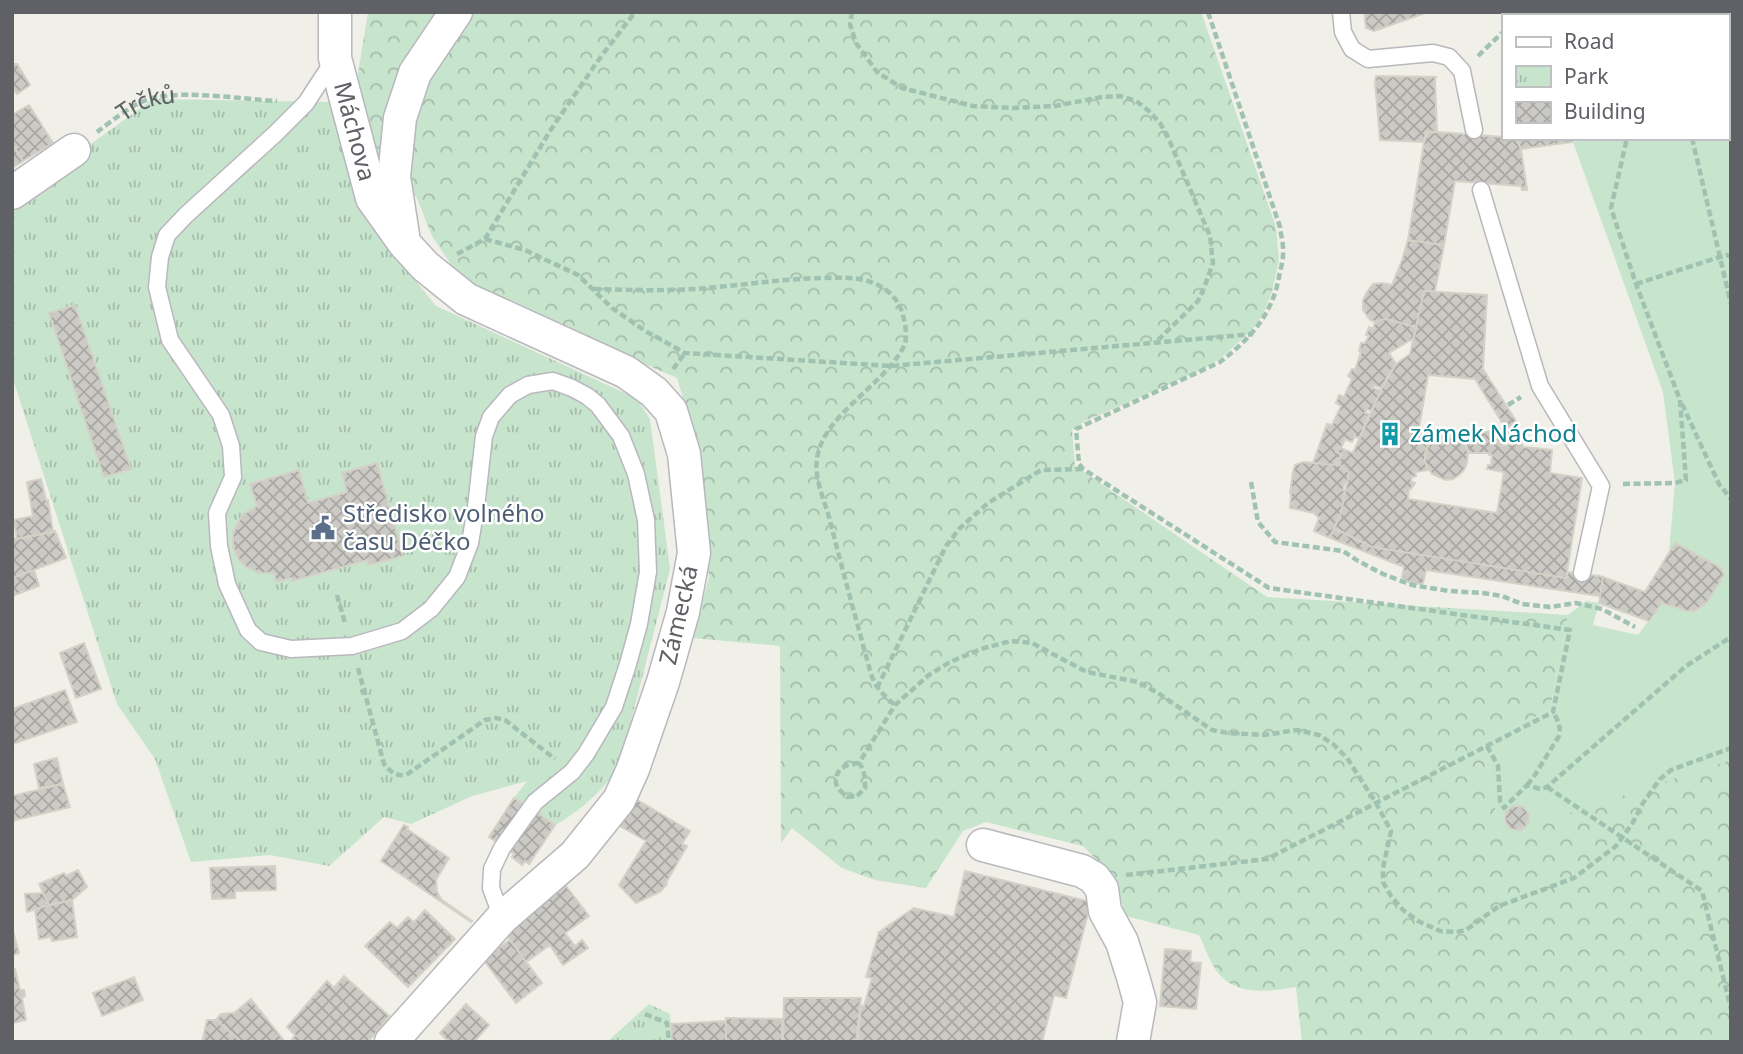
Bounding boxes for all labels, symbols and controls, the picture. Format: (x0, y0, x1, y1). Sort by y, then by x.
legend (1502, 14, 1729, 140)
text: Road (1564, 27, 1614, 55)
text: Park (1564, 62, 1609, 90)
street label: Trčků (109, 77, 176, 128)
street label: Máchova (327, 78, 385, 184)
text: Building (1564, 97, 1646, 125)
place label: zámek Náchod (1410, 416, 1577, 449)
building icon: zámek Náchod (1376, 420, 1404, 448)
place label: Středisko volného času Déčko (343, 496, 544, 557)
public building icon: Středisko volného času Déčko (309, 514, 337, 542)
street label: Zámecká (650, 562, 705, 668)

